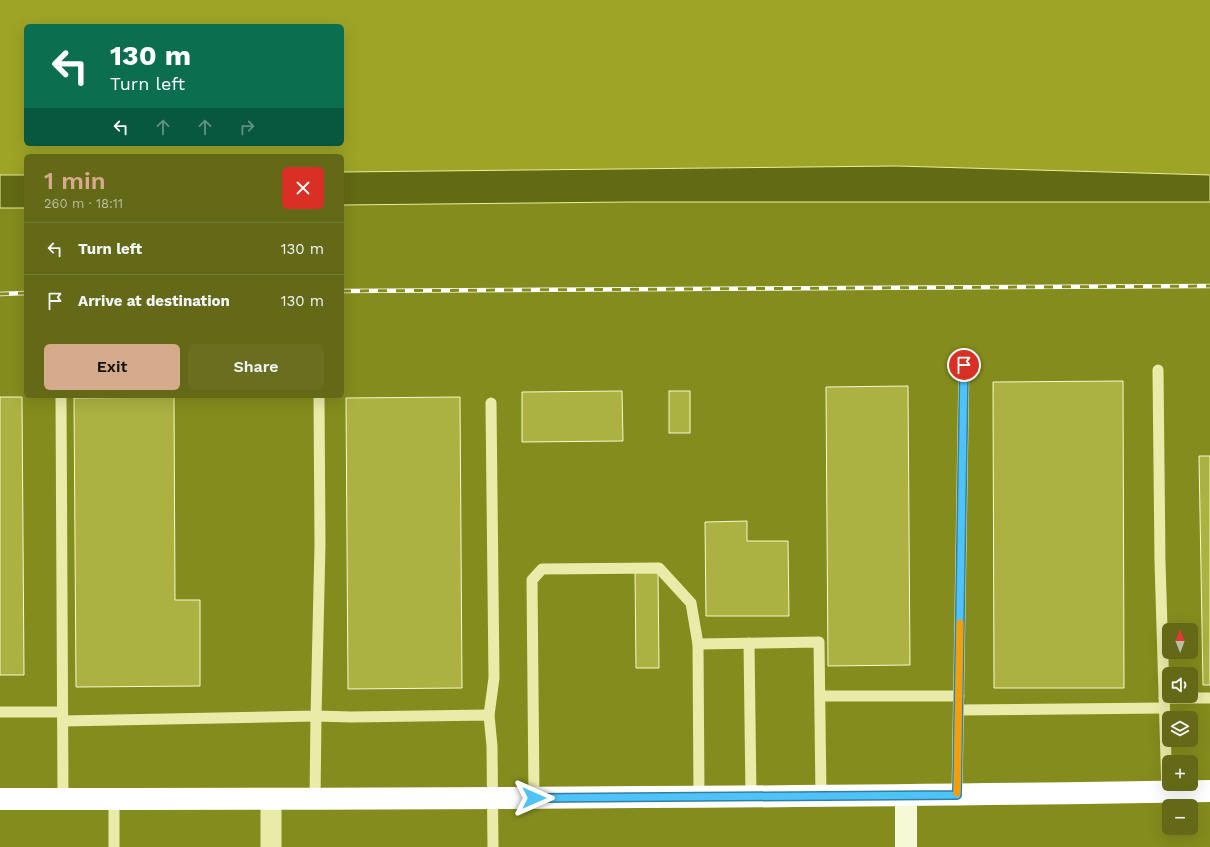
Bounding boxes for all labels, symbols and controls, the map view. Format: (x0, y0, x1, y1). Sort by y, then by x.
text: 130 m (110, 39, 191, 72)
icon: left (44, 40, 96, 92)
text: Turn left (110, 73, 185, 94)
icon: left (110, 116, 132, 138)
icon: ahead (152, 116, 174, 138)
icon: ahead (194, 116, 216, 138)
icon: right (236, 116, 258, 138)
text: 1 min (44, 167, 106, 195)
button: close (282, 167, 324, 209)
text: 260 m · 18:11 (44, 196, 123, 211)
icon: left (44, 238, 66, 260)
text: Turn left (78, 240, 142, 258)
text: 130 m (281, 240, 324, 258)
icon: arrive (44, 290, 66, 312)
text: Arrive at destination (78, 292, 230, 310)
text: 130 m (281, 292, 324, 310)
button: Exit (44, 344, 180, 390)
button: Share (188, 344, 324, 390)
pin (947, 348, 981, 382)
icon: arrive (953, 354, 975, 376)
north arrow (1162, 623, 1198, 659)
map controls (1162, 623, 1198, 835)
button: sound (1162, 667, 1198, 703)
button: layers (1162, 711, 1198, 747)
button: + (1162, 755, 1198, 791)
position arrow (513, 777, 555, 819)
button: − (1162, 799, 1198, 835)

